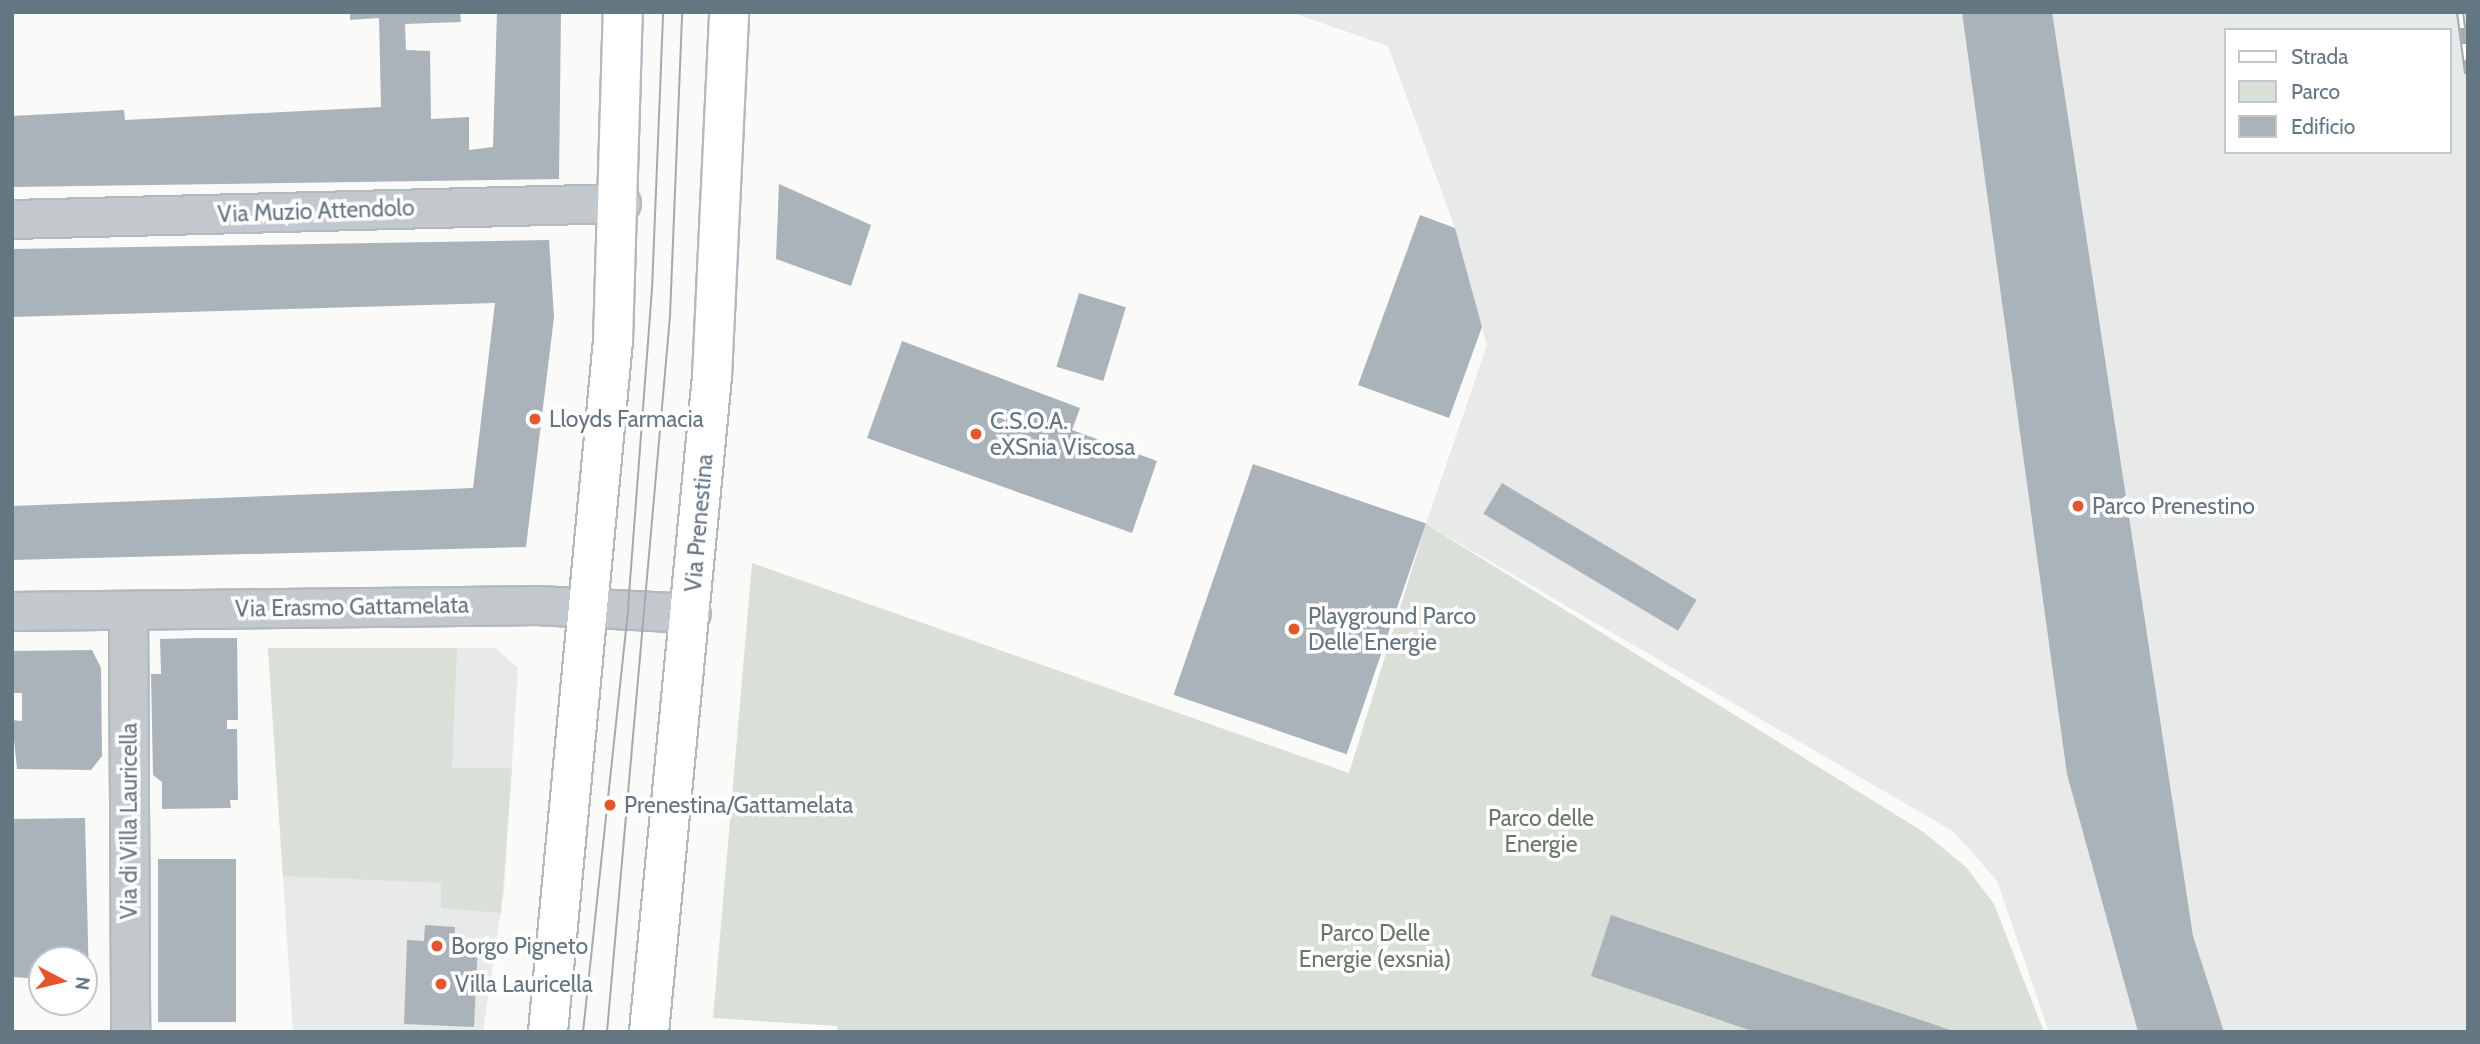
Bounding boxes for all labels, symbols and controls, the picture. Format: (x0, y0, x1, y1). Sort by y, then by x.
legend (2224, 28, 2452, 154)
text: Strada (2291, 44, 2348, 69)
text: Parco (2291, 79, 2340, 104)
text: Edificio (2291, 114, 2355, 139)
street label: Via Muzio Attendolo (217, 194, 415, 228)
place label: Lloyds Farmacia (549, 405, 704, 433)
place label: C.S.O.A. eXSnia Viscosa (990, 407, 1135, 461)
marker: Lloyds Farmacia (527, 411, 543, 427)
marker: C.S.O.A. eXSnia Viscosa (968, 426, 984, 442)
street label: Via Prenestina (679, 453, 719, 593)
place label: Parco Prenestino (2092, 492, 2255, 520)
marker: Parco Prenestino (2070, 498, 2086, 514)
street label: Via Erasmo Gattamelata (235, 591, 469, 623)
place label: Playground Parco Delle Energie (1308, 602, 1476, 656)
marker: Playground Parco Delle Energie (1286, 621, 1302, 637)
street label: Via di Villa Lauricella (115, 723, 143, 919)
place label: Prenestina/Gattamelata (624, 791, 853, 819)
marker: Prenestina/Gattamelata (602, 797, 618, 813)
park label: Parco delle Energie (1488, 804, 1594, 858)
park label: Parco Delle Energie (exsnia) (1299, 919, 1451, 973)
place label: Borgo Pigneto (451, 932, 588, 960)
marker: Borgo Pigneto (429, 938, 445, 954)
north arrow (28, 946, 98, 1016)
place label: Villa Lauricella (455, 970, 593, 998)
text: N (70, 975, 95, 991)
marker: Villa Lauricella (433, 976, 449, 992)

